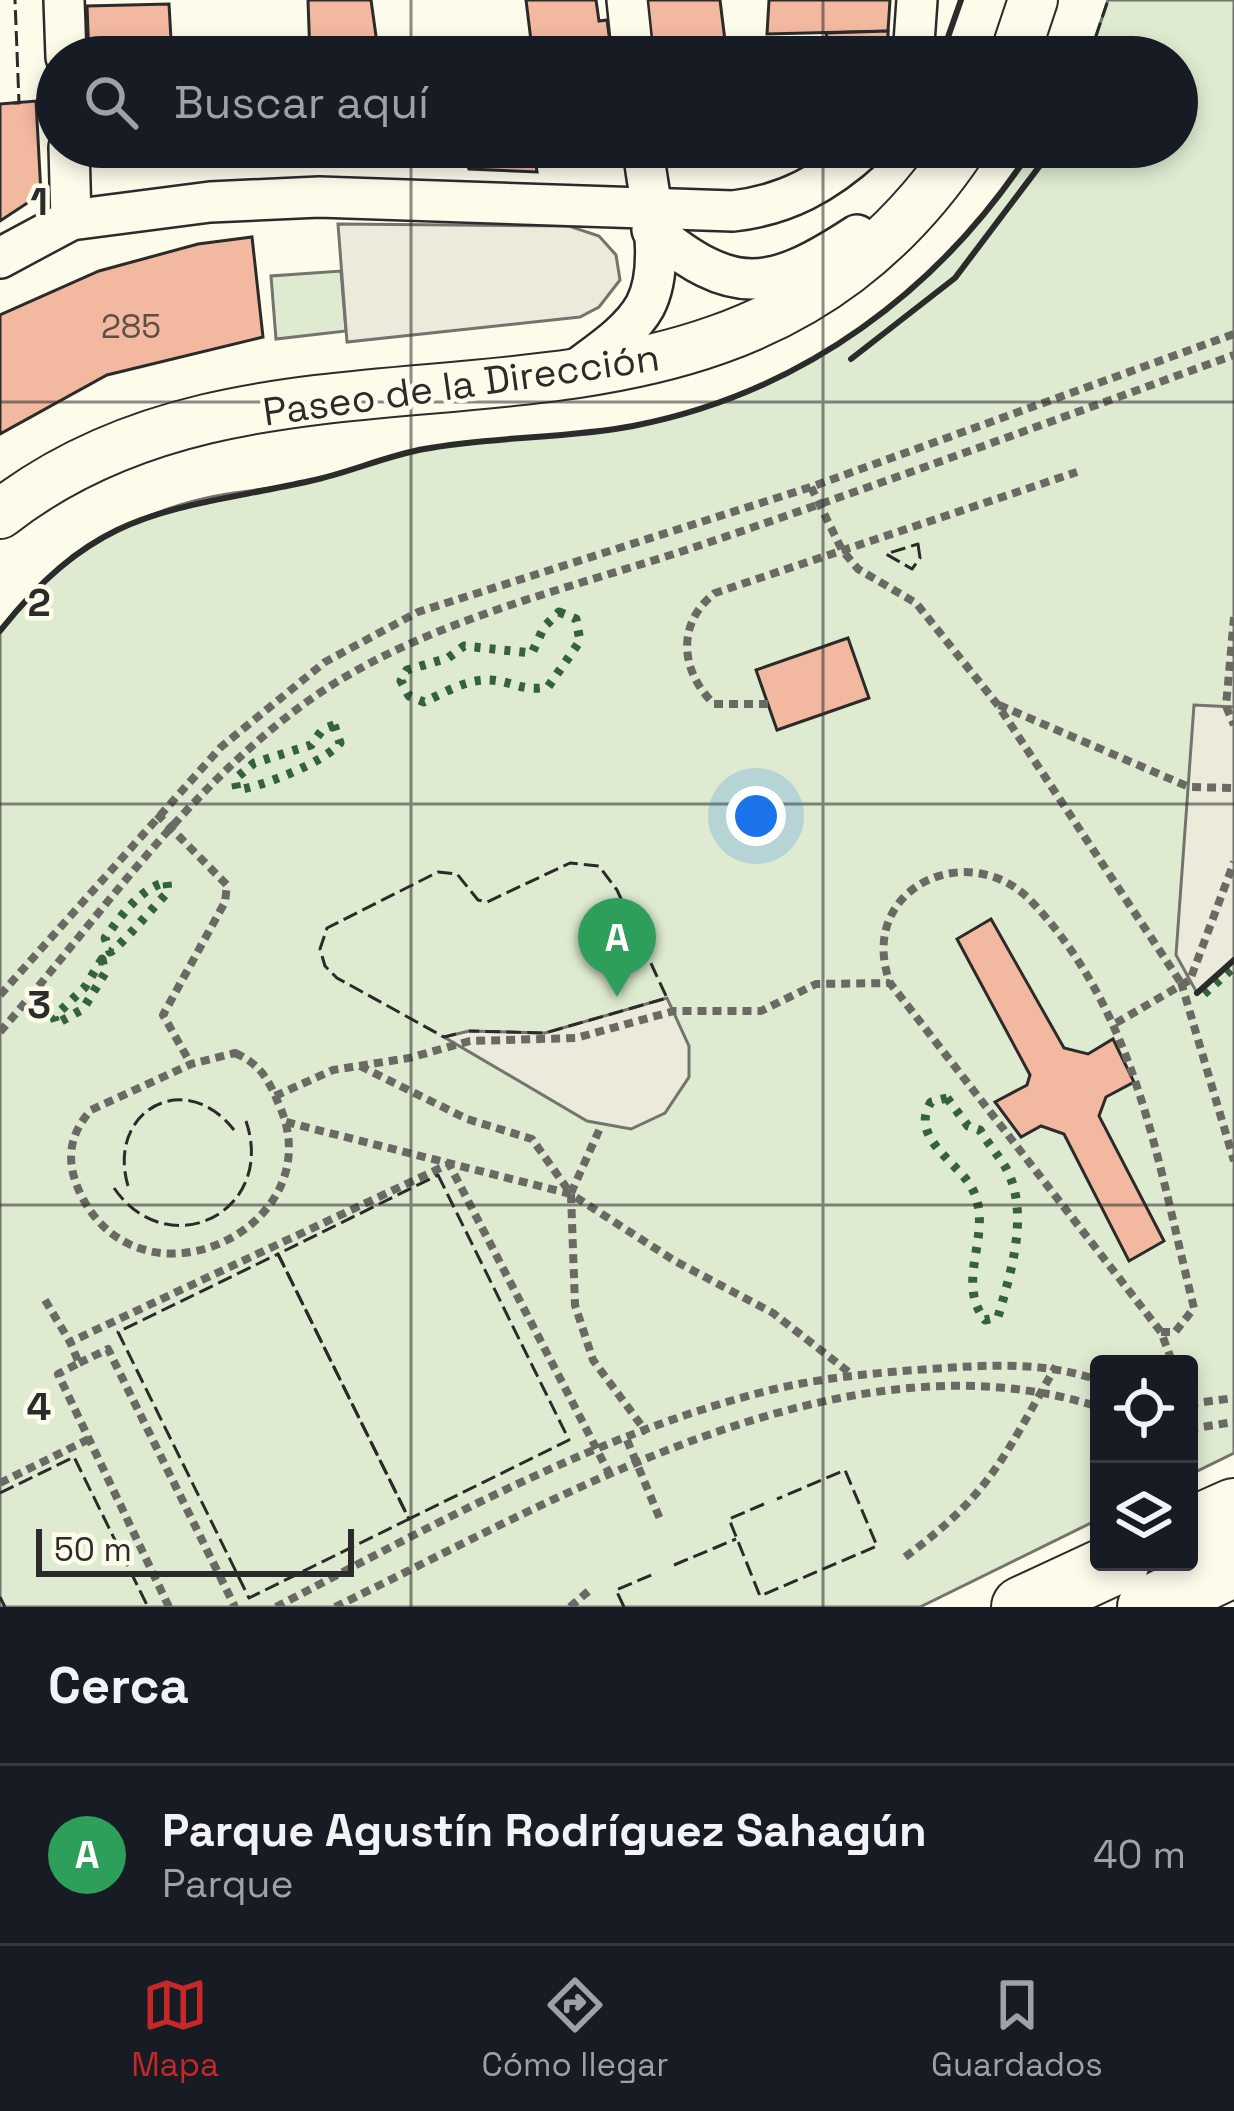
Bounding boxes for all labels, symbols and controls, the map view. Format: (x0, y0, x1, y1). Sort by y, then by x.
search box (36, 36, 1198, 168)
icon: search (78, 69, 144, 135)
text: Buscar aquí (174, 74, 429, 131)
text: 1 (30, 177, 48, 226)
house number: 285 (101, 306, 161, 348)
street label: Paseo de la Dirección (260, 332, 663, 437)
text: 2 (27, 578, 51, 627)
your location (726, 786, 786, 846)
pin: A (578, 898, 656, 997)
text: 3 (27, 980, 51, 1029)
map controls (1090, 1355, 1198, 1571)
button: locate (1090, 1355, 1198, 1463)
text: 4 (27, 1382, 51, 1431)
button: layers (1090, 1463, 1198, 1571)
scale bar (36, 1523, 354, 1576)
text: 50 m (54, 1529, 132, 1571)
text: Cerca (48, 1653, 189, 1718)
text: Parque Agustín Rodríguez Sahagún (162, 1802, 927, 1859)
text: A (75, 1830, 99, 1879)
text: 40 m (1093, 1830, 1186, 1879)
text: Parque (162, 1859, 294, 1908)
tab: Mapa (131, 1972, 219, 2086)
tab: Cómo llegar (481, 1972, 669, 2086)
tab: Guardados (931, 1972, 1103, 2086)

